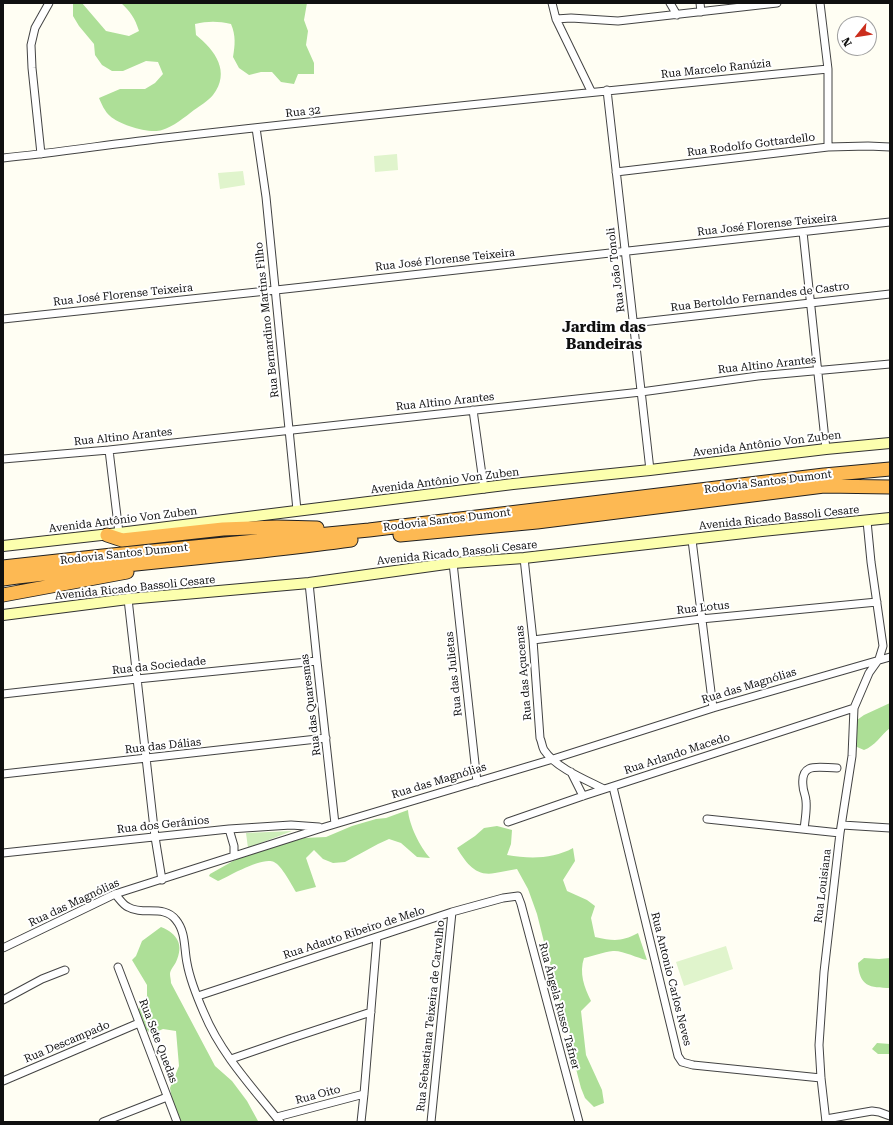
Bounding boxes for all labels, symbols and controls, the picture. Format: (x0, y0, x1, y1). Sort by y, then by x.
north arrow (837, 16, 877, 56)
text: N (839, 35, 855, 49)
street label: Rua Marcelo Ranúzia (660, 57, 772, 81)
street label: Rua 32 (285, 104, 321, 120)
street label: Rua Rodolfo Gottardello (686, 131, 816, 159)
street label: Rua José Florense Teixeira (696, 211, 838, 239)
street label: Rua João Tonoli (604, 227, 628, 313)
street label: Rua Bernardino Martins Filho (252, 241, 282, 399)
street label: Rua José Florense Teixeira (374, 246, 516, 274)
street label: Rua Bertoldo Fernandes de Castro (670, 279, 850, 315)
street label: Rua José Florense Teixeira (52, 281, 194, 309)
district label: Jardim das Bandeiras (562, 319, 646, 354)
street label: Rua Altino Arantes (717, 353, 817, 377)
street label: Rua Altino Arantes (395, 390, 495, 414)
street label: Rua Altino Arantes (73, 425, 173, 449)
street label: Avenida Antônio Von Zuben (692, 428, 842, 460)
street label: Avenida Antônio Von Zuben (370, 465, 520, 497)
street label: Rodovia Santos Dumont (703, 468, 833, 496)
street label: Avenida Ricado Bassoli Cesare (698, 503, 860, 533)
street label: Avenida Antônio Von Zuben (48, 504, 198, 536)
street label: Rodovia Santos Dumont (382, 506, 512, 534)
street label: Avenida Ricado Bassoli Cesare (376, 538, 538, 568)
street label: Rodovia Santos Dumont (59, 541, 189, 567)
street label: Avenida Ricado Bassoli Cesare (54, 573, 216, 603)
street label: Rua Lotus (676, 599, 730, 617)
street label: Rua das Açucenas (513, 625, 535, 721)
street label: Rua das Julietas (443, 631, 465, 717)
street label: Rua das Quaresmas (298, 653, 324, 757)
street label: Rua da Sociedade (111, 655, 207, 677)
street label: Rua das Magnólias (700, 665, 798, 707)
street label: Rua Arlando Macedo (622, 731, 732, 777)
street label: Rua das Dálias (124, 735, 202, 757)
street label: Rua das Magnólias (390, 760, 488, 802)
street label: Rua dos Gerânios (116, 814, 210, 836)
street label: Rua Louisiana (812, 848, 834, 924)
street label: Rua das Magnólias (27, 876, 121, 930)
street label: Rua Adauto Ribeiro de Melo (282, 904, 426, 962)
street label: Rua Antonio Carlos Neves (648, 911, 694, 1047)
street label: Rua Sebastiana Teixeira de Carvalho (414, 920, 448, 1112)
street label: Rua Ângela Russo Tafner (536, 941, 582, 1071)
street label: Rua Sete Quedas (136, 997, 180, 1085)
street label: Rua Descampado (22, 1018, 112, 1066)
street label: Rua Oito (294, 1083, 342, 1107)

